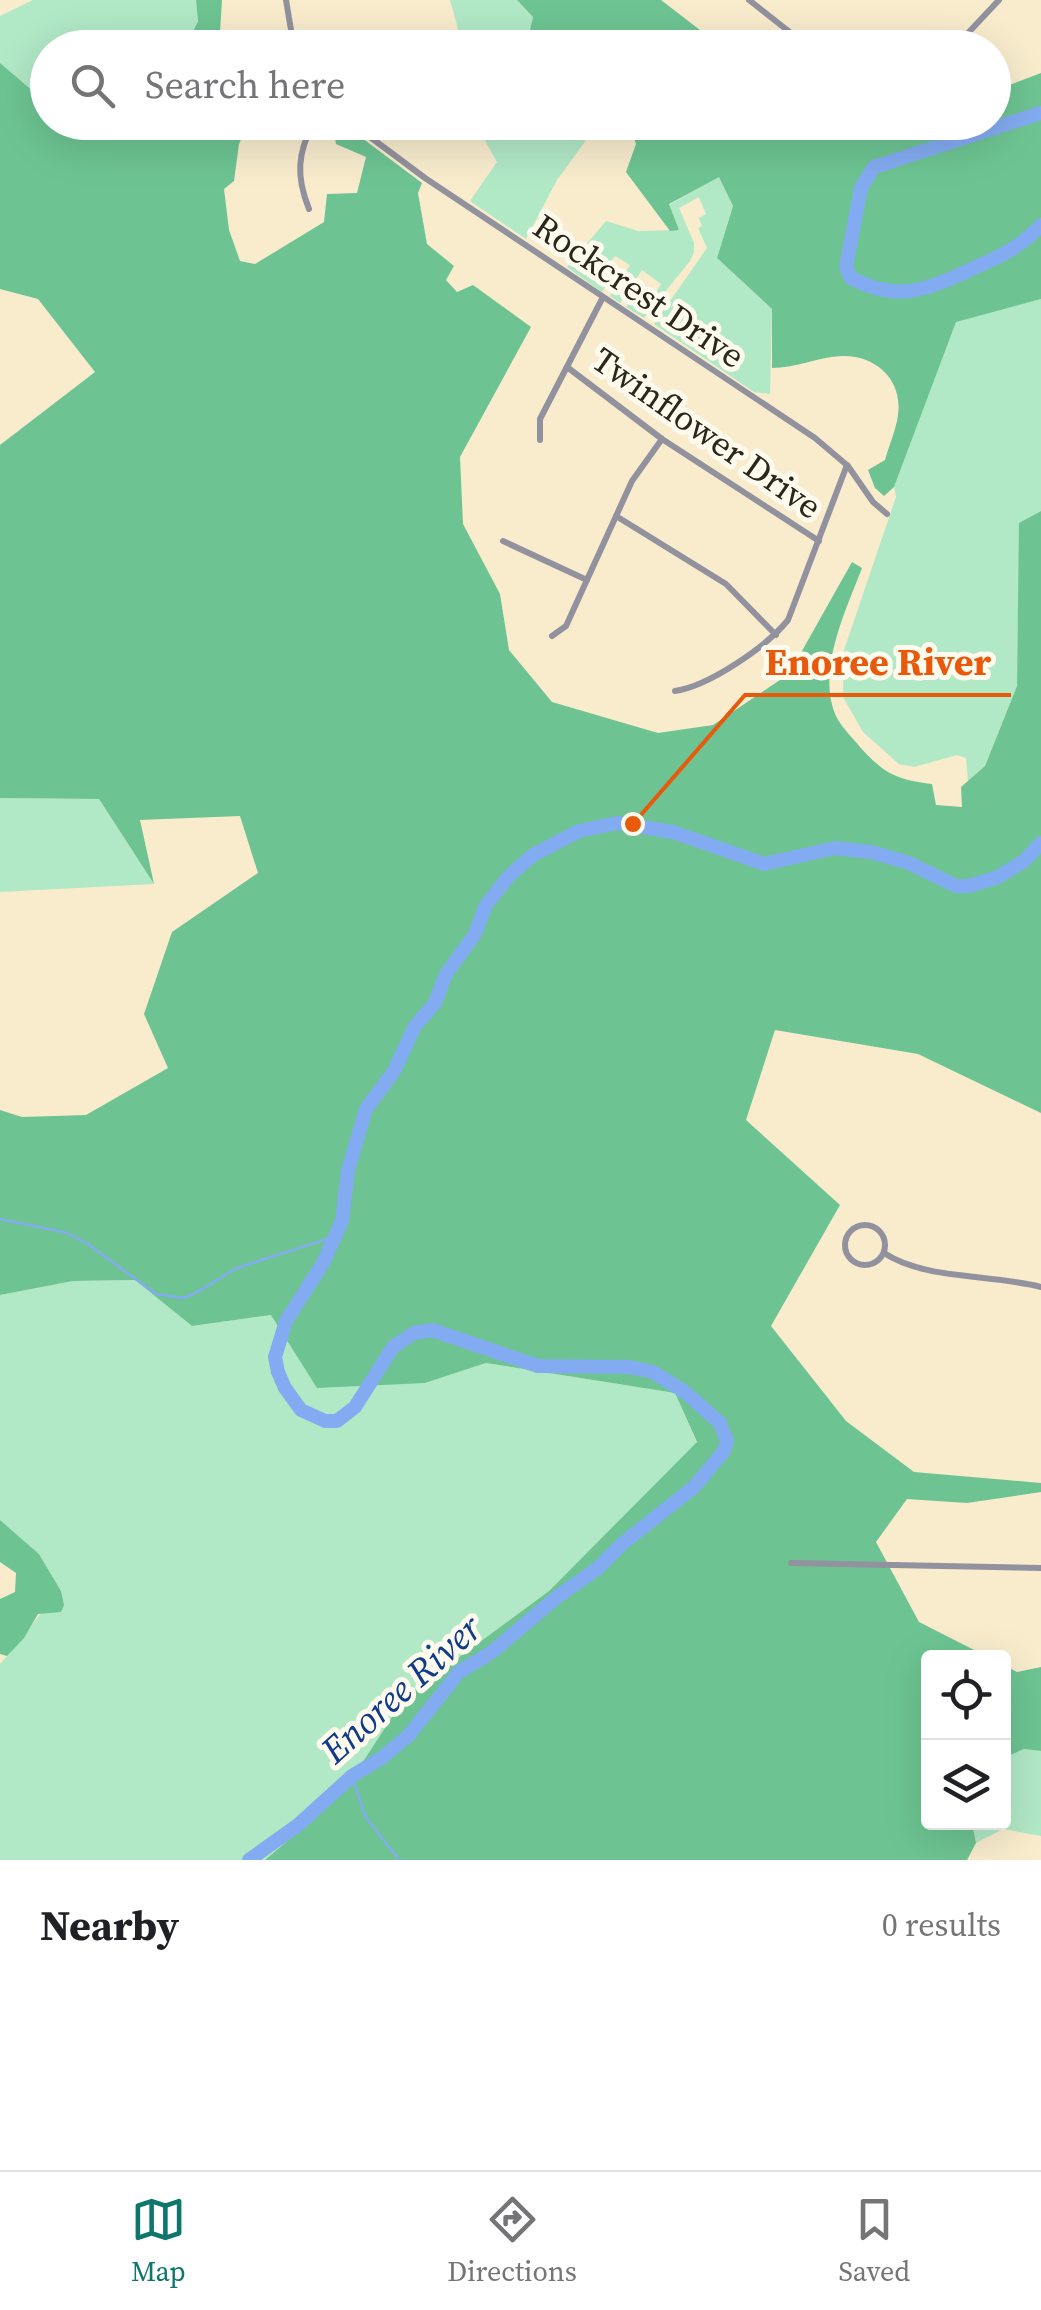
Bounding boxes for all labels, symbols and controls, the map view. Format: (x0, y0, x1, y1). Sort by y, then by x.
search box (30, 30, 1011, 140)
icon: search (65, 58, 120, 113)
text: Search here (145, 59, 345, 111)
street label: Rockcrest Drive (524, 203, 754, 379)
street label: Twinflower Drive (583, 336, 831, 530)
callout: Enoree River (745, 627, 1011, 695)
text: Enoree River (765, 636, 992, 688)
water label: Enoree River (309, 1602, 494, 1776)
map controls (921, 1650, 1011, 1830)
button: locate (921, 1650, 1011, 1740)
button: layers (921, 1740, 1011, 1830)
text: Nearby (40, 1896, 179, 1954)
text: 0 results (882, 1903, 1001, 1947)
tab: Map (131, 2192, 186, 2290)
tab: Directions (447, 2192, 577, 2290)
tab: Saved (838, 2192, 910, 2290)

